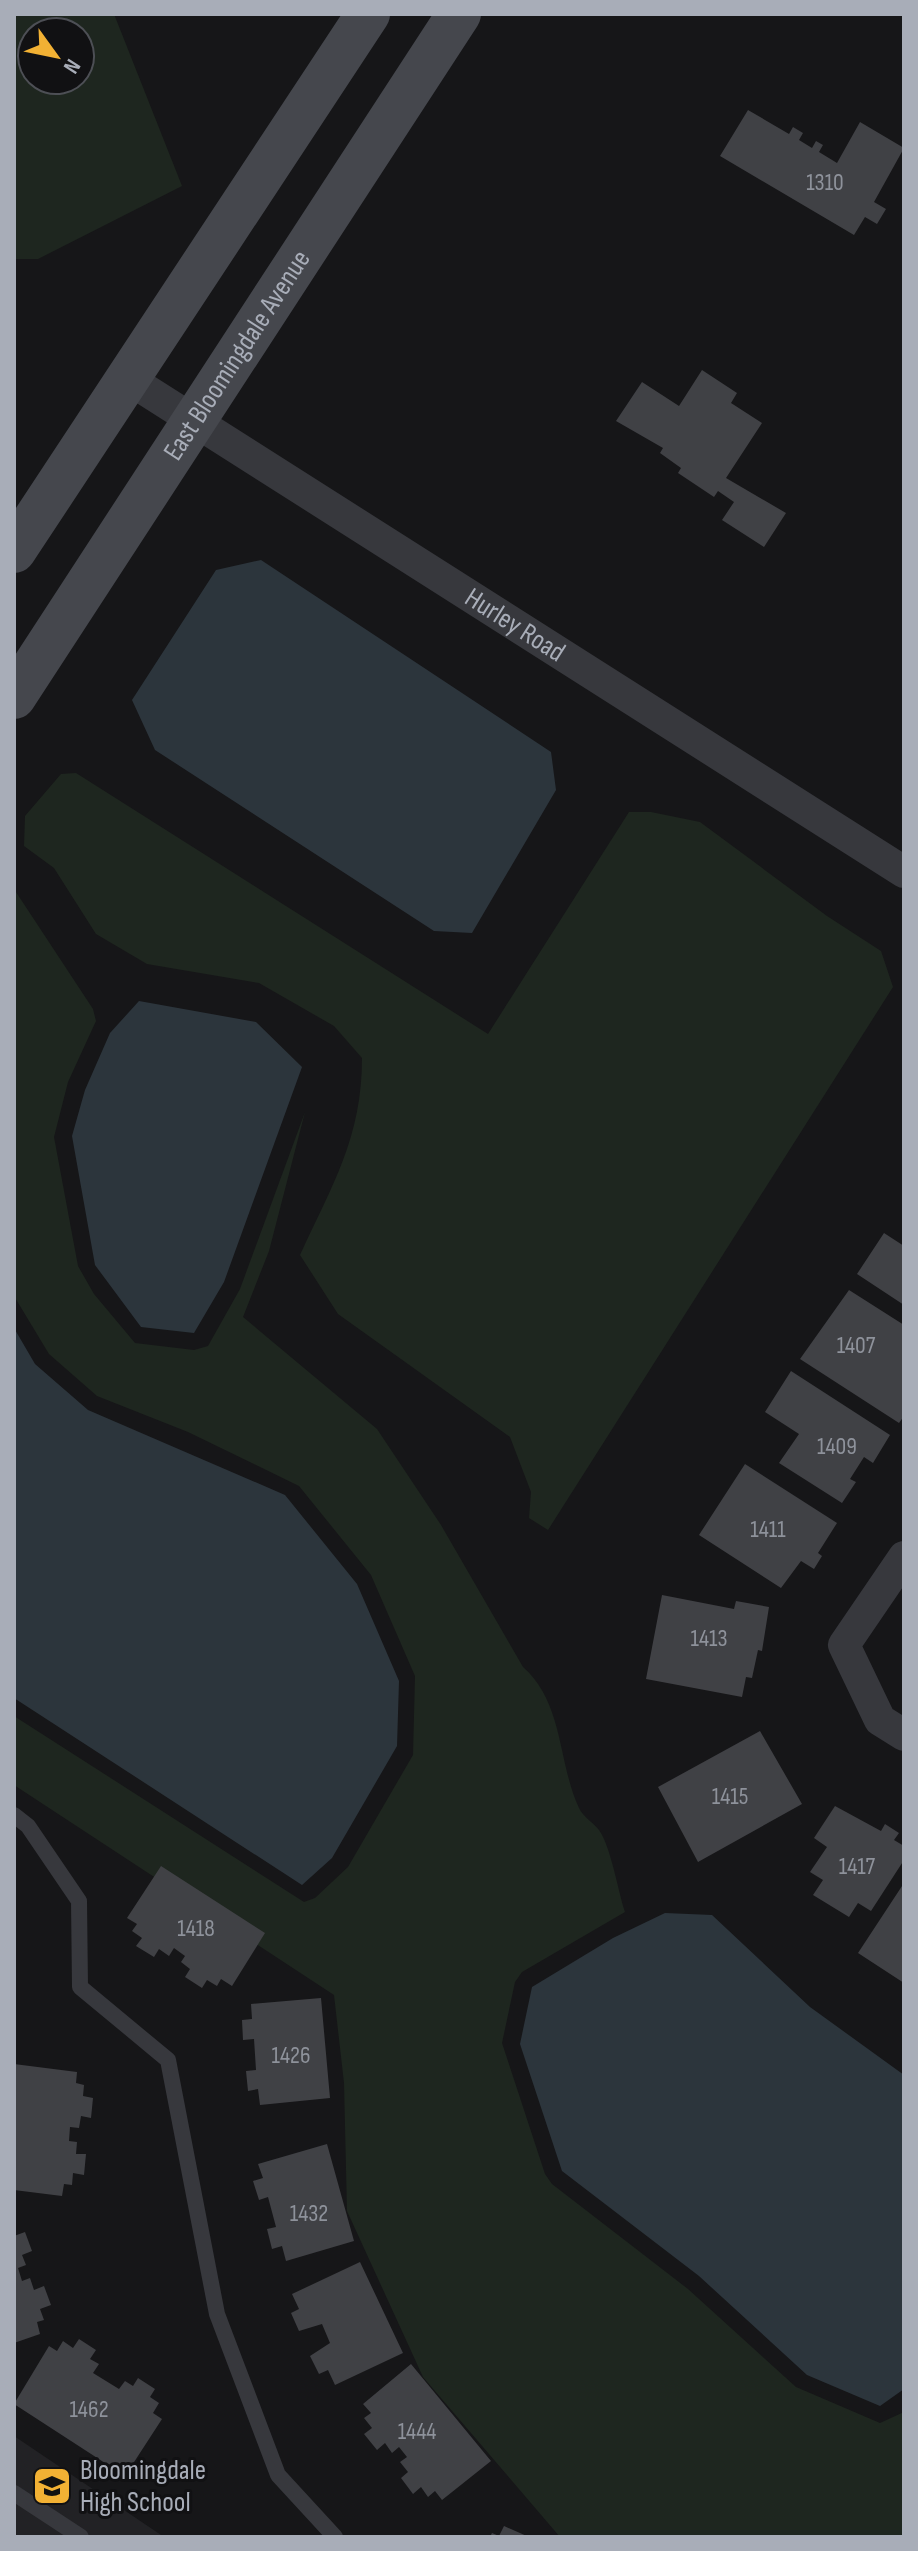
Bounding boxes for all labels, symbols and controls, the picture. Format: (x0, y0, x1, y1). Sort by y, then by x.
north arrow (16, 16, 96, 96)
text: N (57, 54, 86, 78)
house number: 1310 (806, 168, 844, 197)
street label: East Bloomingdale Avenue (156, 244, 317, 466)
street label: Hurley Road (459, 581, 571, 669)
house number: 1407 (837, 1331, 876, 1360)
house number: 1409 (817, 1432, 857, 1461)
house number: 1411 (750, 1515, 786, 1544)
house number: 1413 (691, 1624, 727, 1653)
house number: 1415 (712, 1782, 748, 1811)
house number: 1417 (839, 1852, 876, 1881)
house number: 1418 (177, 1914, 215, 1943)
house number: 1426 (272, 2041, 310, 2070)
house number: 1432 (290, 2199, 328, 2228)
house number: 1462 (69, 2395, 109, 2424)
house number: 1444 (398, 2417, 436, 2446)
place label: Bloomingdale High School (80, 2454, 206, 2519)
school or university icon: Bloomingdale High School (31, 2465, 73, 2507)

